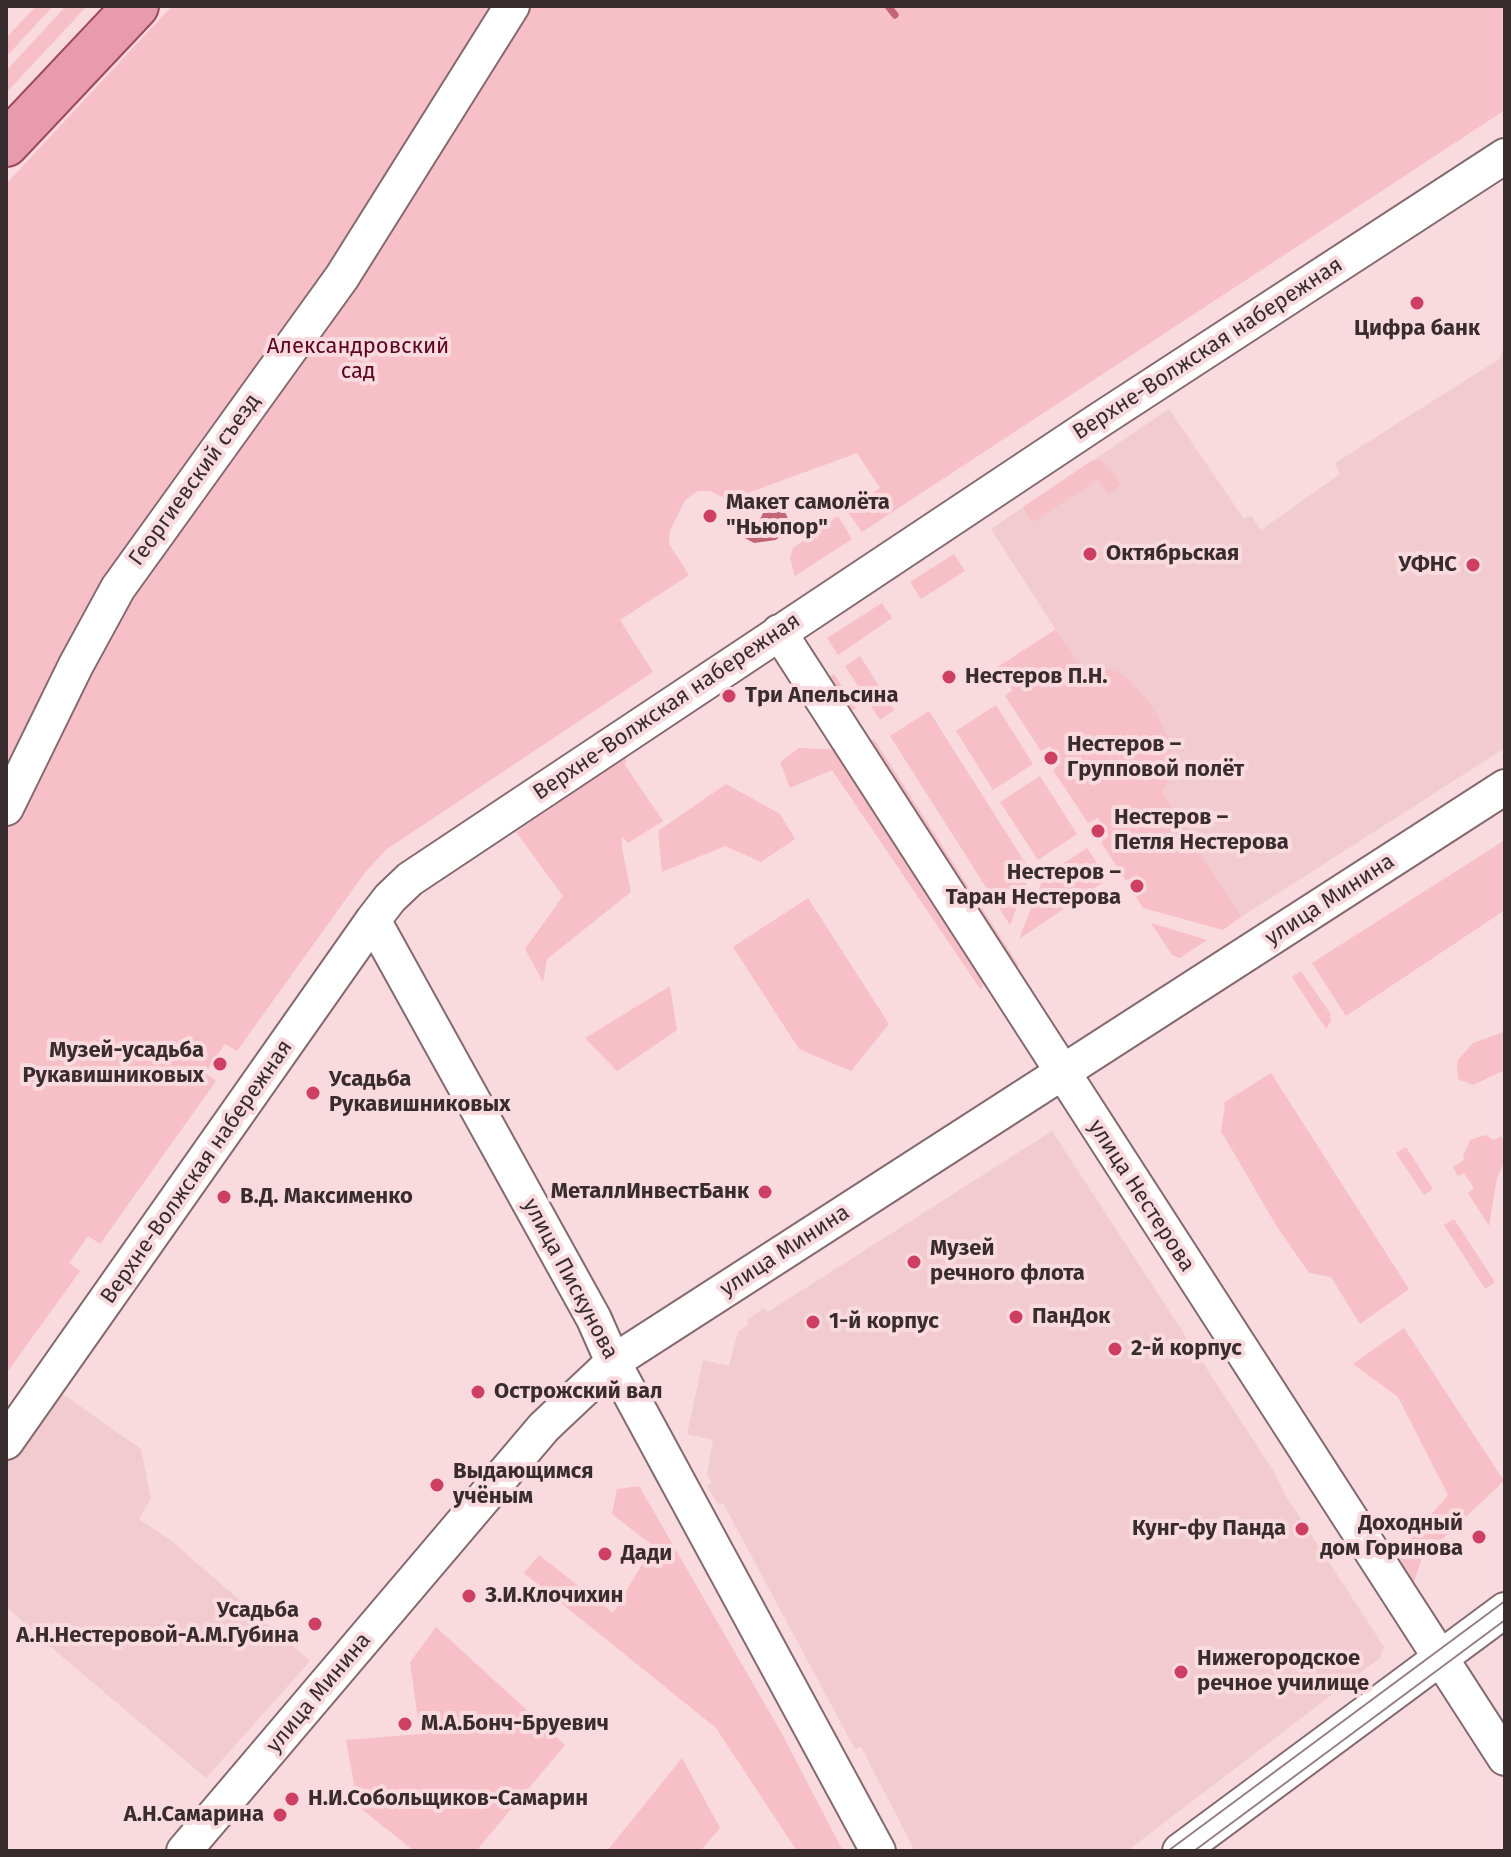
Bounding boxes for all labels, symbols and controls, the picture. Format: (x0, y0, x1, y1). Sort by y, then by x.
street label: Верхне-Волжская набережная (1068, 252, 1348, 446)
marker: Цифра банк (1408, 294, 1426, 312)
place label: Цифра банк (1354, 316, 1480, 342)
park label: Александровский сад (267, 334, 449, 386)
street label: Георгиевский съезд (124, 389, 266, 571)
place label: Макет самолёта "Ньюпор" (726, 490, 890, 542)
marker: Макет самолёта "Ньюпор" (701, 507, 719, 525)
place label: Октябрьская (1106, 541, 1239, 567)
marker: Октябрьская (1081, 545, 1099, 563)
place label: УФНС (1398, 552, 1457, 578)
marker: УФНС (1464, 556, 1482, 574)
street label: Верхне-Волжская набережная (529, 608, 805, 806)
place label: Нестеров П.Н. (965, 664, 1108, 690)
marker: Нестеров П.Н. (940, 668, 958, 686)
place label: Три Апельсина (745, 683, 898, 709)
marker: Три Апельсина (720, 687, 738, 705)
place label: Нестеров – Групповой полёт (1067, 732, 1244, 784)
marker: Нестеров – Групповой полёт (1042, 749, 1060, 767)
place label: Нестеров – Петля Нестерова (1114, 805, 1289, 856)
marker: Нестеров – Петля Нестерова (1089, 822, 1107, 840)
street label: улица Минина (1260, 848, 1400, 952)
place label: Нестеров – Таран Нестерова (946, 860, 1121, 912)
marker: Нестеров – Таран Нестерова (1128, 877, 1146, 895)
street label: Верхне-Волжская набережная (96, 1035, 298, 1309)
place label: Музей-усадьба Рукавишниковых (23, 1038, 204, 1090)
marker: Музей-усадьба Рукавишниковых (211, 1055, 229, 1073)
place label: Усадьба Рукавишниковых (329, 1067, 510, 1118)
marker: Усадьба Рукавишниковых (304, 1084, 322, 1102)
street label: улица Нестерова (1082, 1115, 1200, 1277)
place label: МеталлИнвестБанк (551, 1179, 749, 1205)
marker: МеталлИнвестБанк (756, 1183, 774, 1201)
place label: В.Д. Максименко (240, 1184, 413, 1210)
marker: В.Д. Максименко (215, 1188, 233, 1206)
street label: улица Пискунова (517, 1194, 623, 1364)
street label: улица Минина (715, 1199, 855, 1303)
place label: Музей речного флота (930, 1236, 1085, 1288)
marker: Музей речного флота (905, 1253, 923, 1271)
place label: ПанДок (1032, 1304, 1110, 1330)
marker: ПанДок (1007, 1308, 1025, 1326)
place label: 1-й корпус (829, 1309, 939, 1335)
marker: 1-й корпус (804, 1313, 822, 1331)
place label: 2-й корпус (1131, 1336, 1242, 1362)
marker: 2-й корпус (1106, 1340, 1124, 1358)
place label: Острожский вал (494, 1379, 663, 1405)
marker: Острожский вал (469, 1383, 487, 1401)
place label: Выдающимся учёным (453, 1459, 593, 1510)
marker: Выдающимся учёным (428, 1476, 446, 1494)
place label: Доходный дом Горинова (1320, 1511, 1463, 1562)
place label: Кунг-фу Панда (1132, 1516, 1286, 1542)
marker: Кунг-фу Панда (1293, 1520, 1311, 1538)
marker: Доходный дом Горинова (1470, 1528, 1488, 1546)
place label: Дади (621, 1541, 672, 1567)
marker: Дади (596, 1545, 614, 1563)
place label: З.И.Клочихин (485, 1583, 623, 1609)
marker: З.И.Клочихин (460, 1587, 478, 1605)
place label: Усадьба А.Н.Нестеровой-А.М.Губина (16, 1598, 299, 1650)
marker: Усадьба А.Н.Нестеровой-А.М.Губина (306, 1615, 324, 1633)
street label: улица Минина (261, 1628, 377, 1758)
place label: Нижегородское речное училище (1197, 1646, 1369, 1698)
marker: Нижегородское речное училище (1172, 1663, 1190, 1681)
place label: М.А.Бонч-Бруевич (421, 1711, 609, 1737)
marker: М.А.Бонч-Бруевич (396, 1715, 414, 1733)
place label: Н.И.Собольщиков-Самарин (308, 1786, 588, 1812)
marker: Н.И.Собольщиков-Самарин (283, 1790, 301, 1808)
place label: А.Н.Самарина (124, 1802, 264, 1828)
marker: А.Н.Самарина (271, 1806, 289, 1824)

